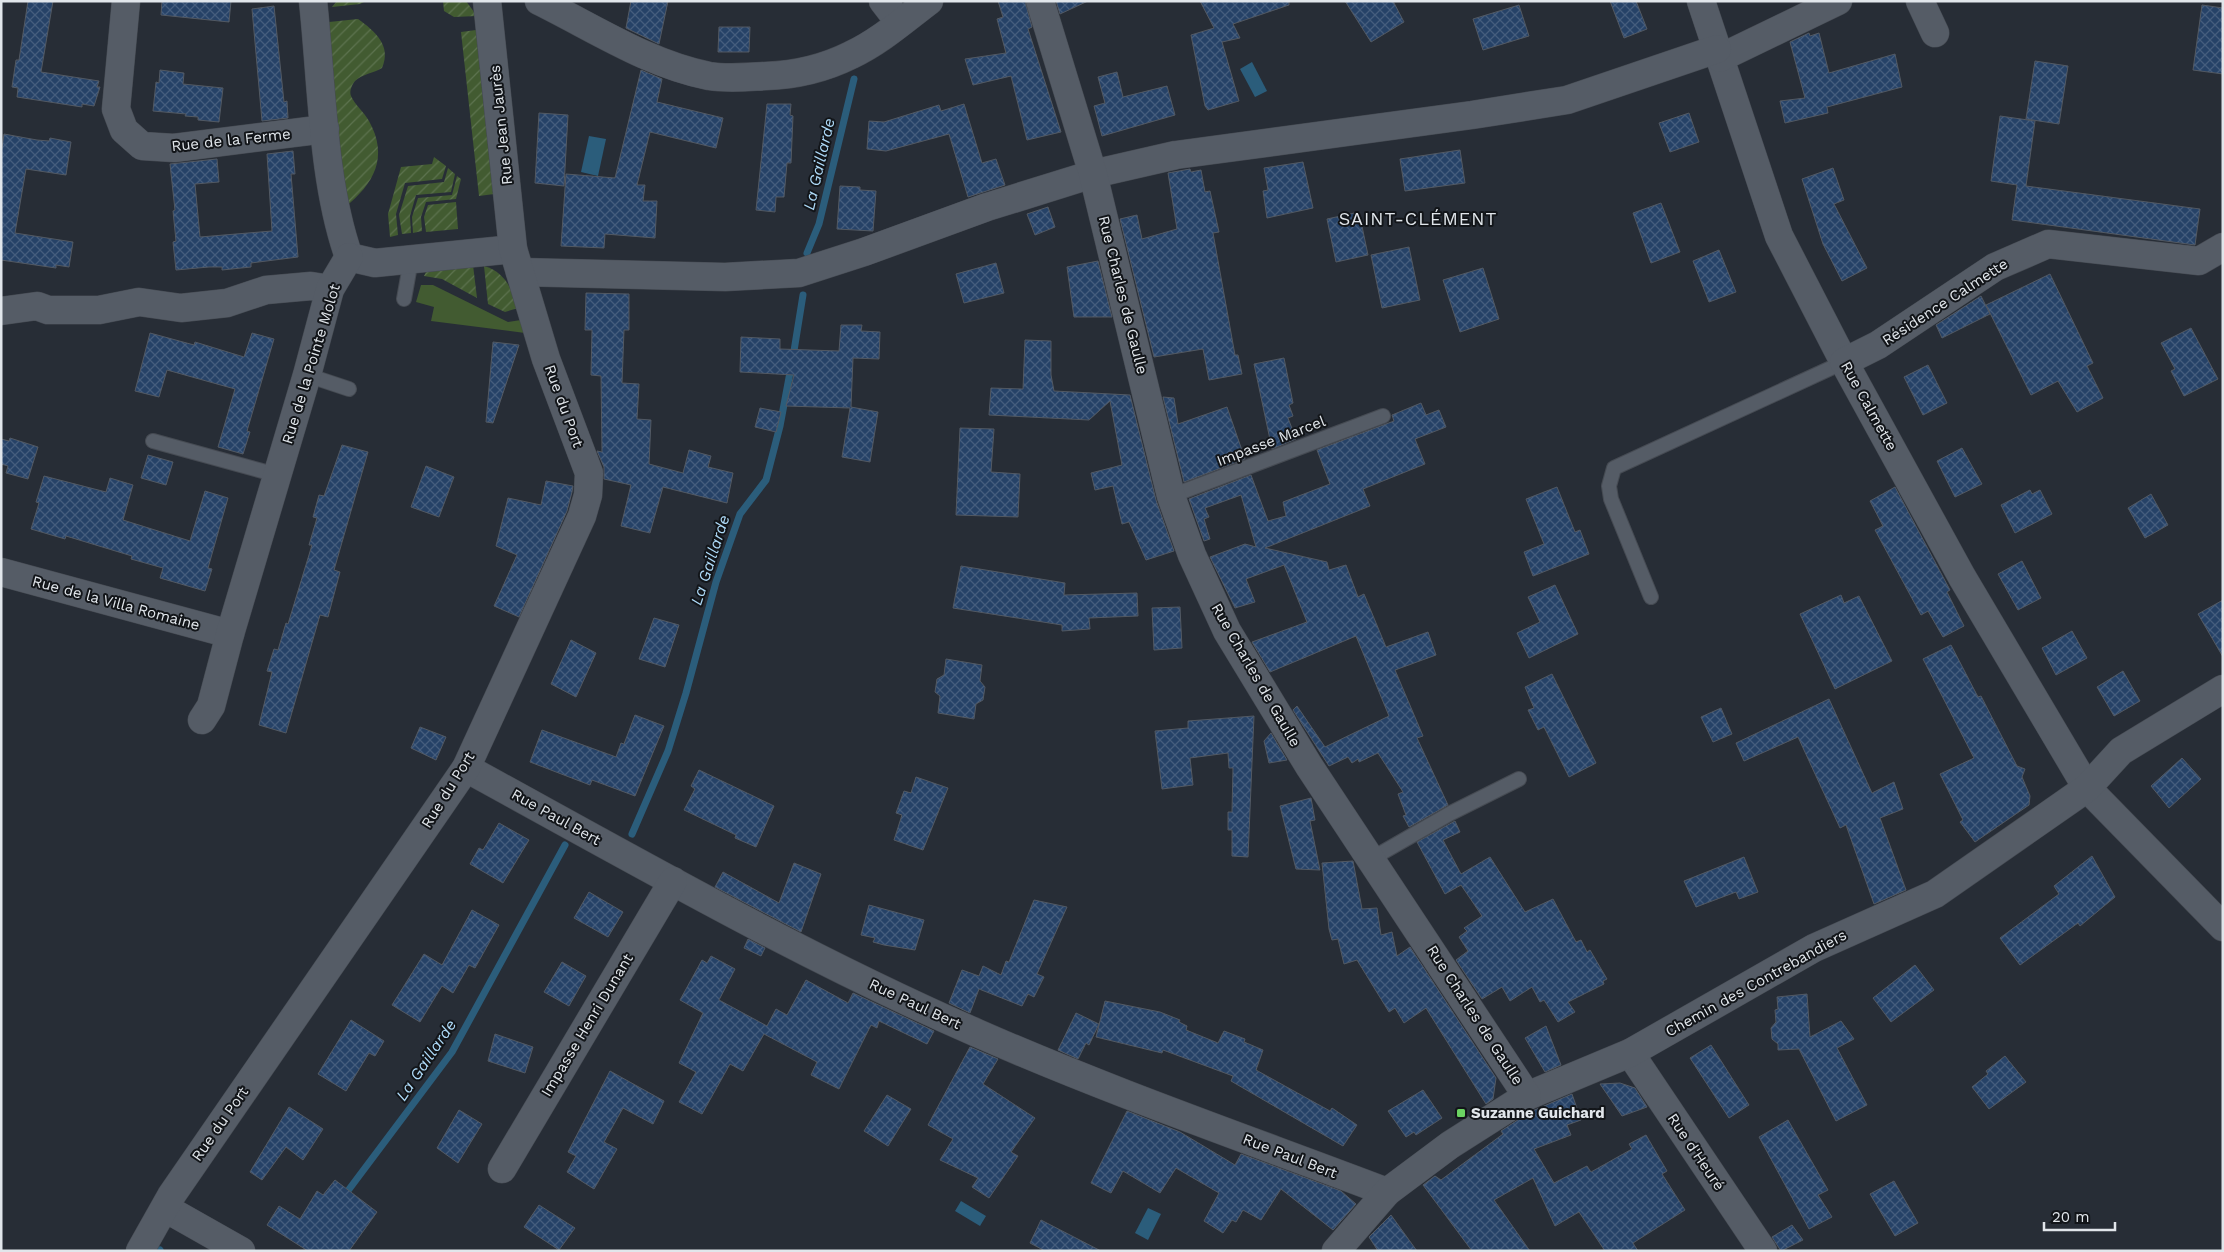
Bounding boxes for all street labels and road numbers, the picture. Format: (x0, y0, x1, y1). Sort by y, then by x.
street label: Rue Jean Jaurès (486, 64, 516, 186)
street label: Rue de la Ferme (170, 125, 292, 155)
street label: Rue Charles de Gaulle (1095, 214, 1151, 376)
street label: Résidence Calmette (1879, 255, 2011, 349)
street label: Rue de la Pointe Molot (278, 281, 344, 446)
street label: Rue Calmette (1837, 358, 1901, 454)
street label: Rue du Port (541, 362, 588, 450)
street label: Impasse Marcel (1214, 412, 1328, 470)
street label: Rue de la Villa Romaine (30, 572, 202, 634)
street label: Rue Charles de Gaulle (1207, 600, 1305, 750)
street label: Rue du Port (417, 748, 479, 831)
street label: Rue Paul Bert (508, 785, 604, 849)
street label: Chemin des Contrebandiers (1662, 926, 1850, 1040)
street label: Rue Charles de Gaulle (1423, 942, 1527, 1088)
street label: Impasse Henri Dunant (537, 950, 637, 1100)
street label: Rue Paul Bert (866, 975, 964, 1033)
street label: Rue du Port (188, 1083, 253, 1165)
street label: Rue d'Heuré (1664, 1110, 1728, 1194)
street label: Rue Paul Bert (1240, 1130, 1340, 1182)

